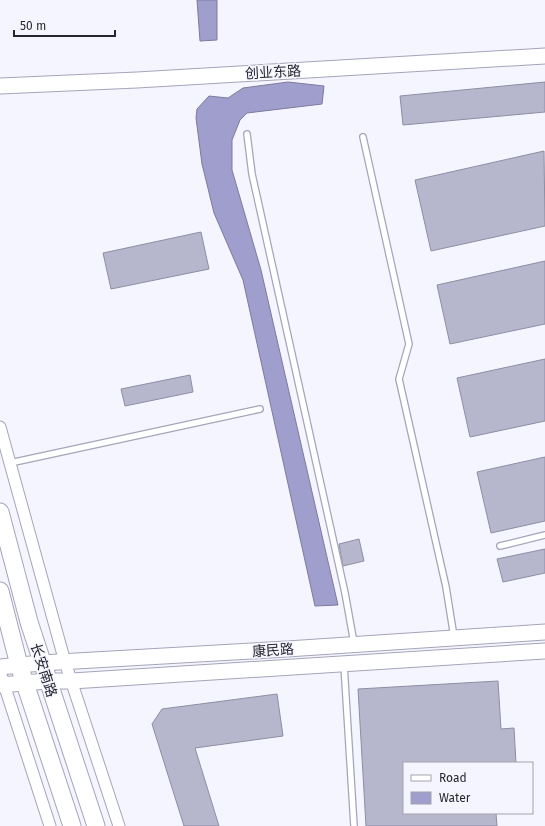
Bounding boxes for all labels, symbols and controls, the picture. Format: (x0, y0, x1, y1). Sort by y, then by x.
scale bar (14, 12, 115, 38)
text: 50 m (20, 19, 46, 33)
street label: 创业东路 (245, 63, 301, 82)
street label: 长安南路 (27, 641, 60, 699)
street label: 康民路 (251, 641, 295, 660)
legend (403, 762, 533, 814)
text: Road (439, 771, 467, 785)
text: Water (439, 791, 471, 805)

